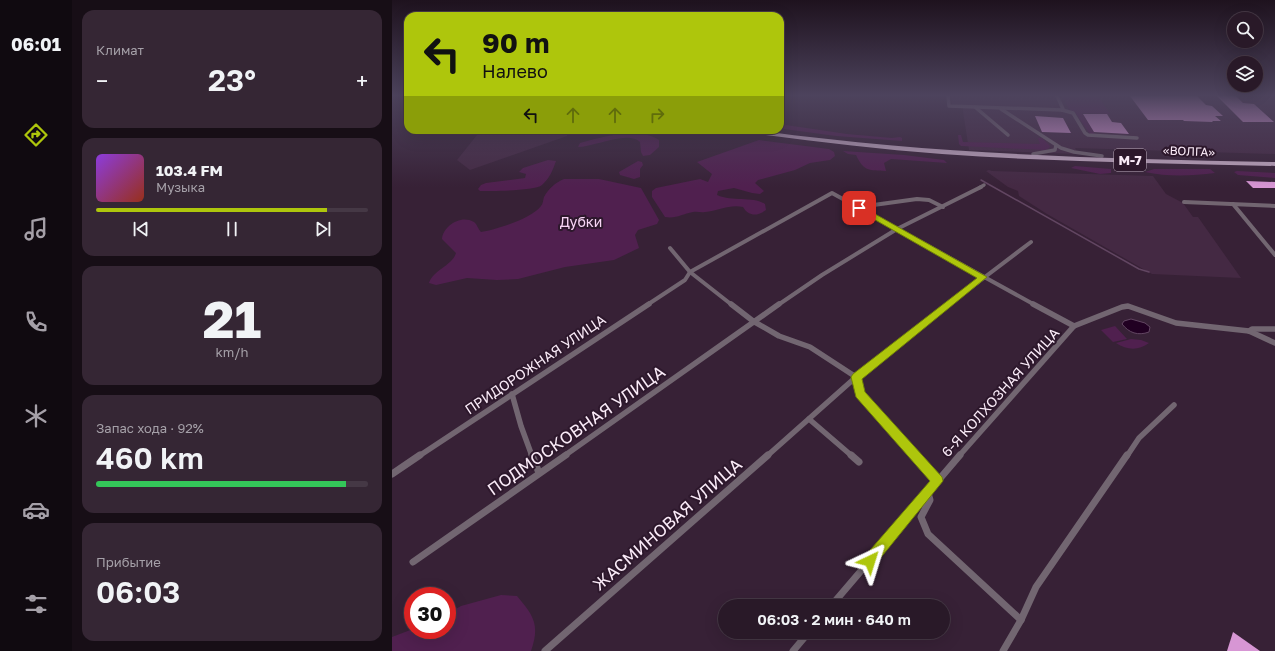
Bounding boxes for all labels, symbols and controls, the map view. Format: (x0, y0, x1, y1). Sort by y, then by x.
map controls (1227, 12, 1263, 92)
button: search (1227, 12, 1263, 48)
text: 90 m (482, 26, 549, 59)
icon: left (416, 28, 468, 80)
text: 06:01 (11, 33, 61, 55)
text: Климат (96, 42, 144, 58)
button: layers (1227, 56, 1263, 92)
text: Налево (482, 60, 548, 82)
text: 23° (208, 62, 256, 98)
text: − (96, 67, 108, 94)
text: + (356, 67, 368, 94)
icon: left (520, 104, 542, 126)
icon: ahead (562, 104, 584, 126)
icon: ahead (604, 104, 626, 126)
icon: right (646, 104, 668, 126)
icon: directions (22, 121, 50, 149)
street label: «ВОЛГА» (1163, 143, 1216, 159)
road number: М-7 (1114, 149, 1146, 171)
text: 103.4 FM (156, 161, 223, 179)
text: Музыка (156, 179, 205, 195)
pin (842, 191, 876, 225)
icon: arrive (848, 197, 870, 219)
park label: Дубки (560, 213, 602, 230)
icon: music (22, 215, 50, 243)
icon: previous (130, 218, 152, 240)
icon: pause (221, 218, 243, 240)
icon: next (312, 218, 334, 240)
text: 21 (203, 287, 261, 349)
icon: phone (22, 308, 50, 336)
street label: ПРИДОРОЖНАЯ УЛИЦА (461, 310, 609, 418)
street label: 6-Я КОЛХОЗНАЯ УЛИЦА (938, 323, 1063, 460)
text: km/h (215, 344, 249, 360)
street label: ПОДМОСКОВНАЯ УЛИЦА (483, 360, 669, 499)
icon: climate (22, 402, 50, 430)
text: Запас хода · 92% (96, 420, 204, 436)
text: 460 km (96, 440, 204, 476)
street label: ЖАСМИНОВАЯ УЛИЦА (588, 453, 746, 595)
icon: car (22, 496, 50, 524)
position arrow (849, 540, 891, 582)
text: Прибытие (96, 554, 161, 570)
text: 06:03 (96, 574, 180, 610)
speed limit sign: 30 (404, 587, 456, 639)
icon: filters (22, 590, 50, 618)
text: 06:03 · 2 мин · 640 m (757, 610, 911, 628)

